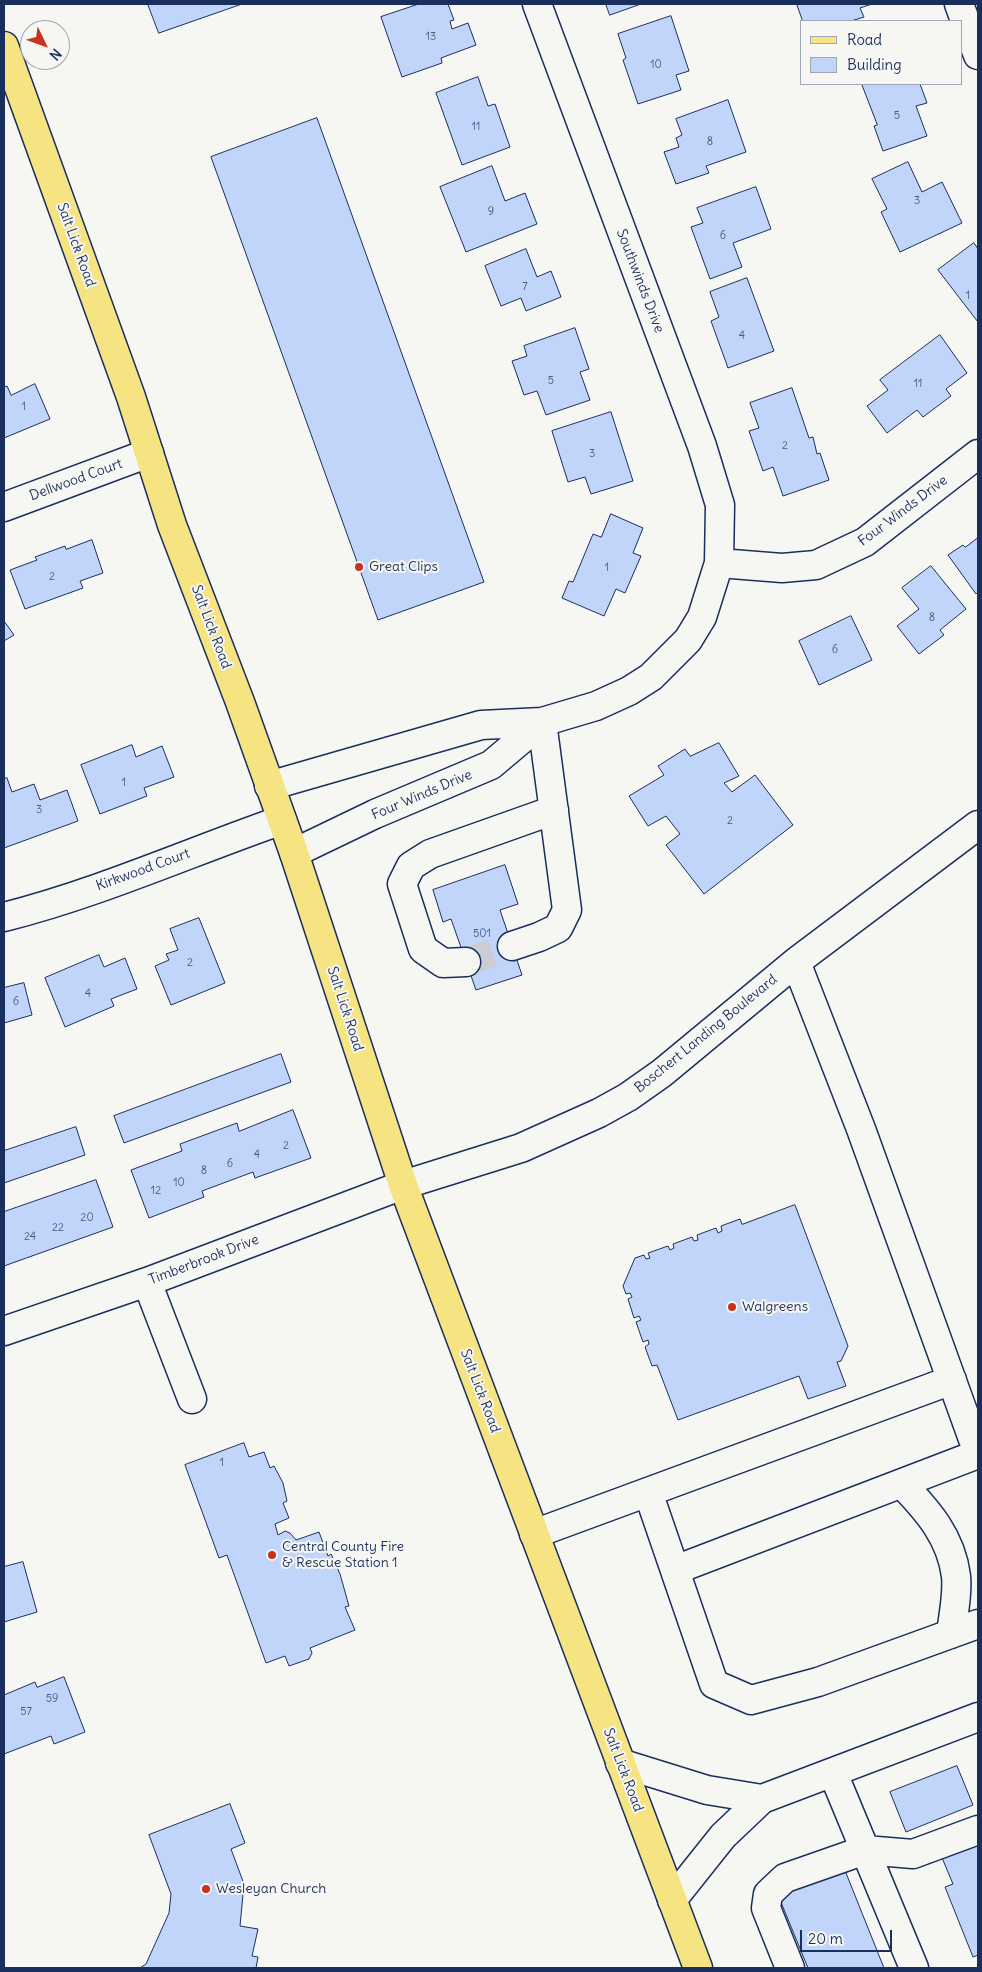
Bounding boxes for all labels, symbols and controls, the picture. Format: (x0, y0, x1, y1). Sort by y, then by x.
north arrow (20, 20, 70, 70)
legend (800, 20, 962, 85)
house number: 13 (426, 30, 436, 44)
text: Road (847, 30, 882, 49)
text: N (45, 45, 65, 64)
text: Building (847, 55, 902, 74)
house number: 10 (650, 58, 662, 72)
house number: 5 (894, 109, 900, 123)
house number: 11 (472, 120, 480, 134)
house number: 8 (707, 135, 713, 149)
house number: 3 (914, 194, 920, 208)
street label: Salt Lick Road (53, 201, 99, 289)
house number: 9 (488, 205, 494, 219)
street label: Southwinds Drive (612, 227, 668, 335)
house number: 6 (720, 229, 726, 243)
house number: 7 (522, 280, 528, 294)
house number: 1 (966, 289, 970, 303)
house number: 4 (739, 329, 745, 343)
house number: 5 (548, 374, 554, 388)
house number: 11 (914, 377, 922, 391)
house number: 1 (22, 400, 26, 414)
house number: 2 (782, 439, 788, 453)
house number: 3 (589, 447, 595, 461)
street label: Dellwood Court (27, 455, 125, 505)
street label: Four Winds Drive (855, 472, 951, 550)
place label: Great Clips (369, 559, 438, 575)
marker: Great Clips (353, 561, 365, 573)
house number: 1 (605, 561, 609, 575)
house number: 2 (49, 570, 55, 584)
street label: Salt Lick Road (187, 583, 235, 671)
house number: 8 (929, 611, 935, 625)
house number: 6 (832, 643, 838, 657)
street label: Four Winds Drive (369, 766, 475, 824)
house number: 1 (122, 776, 126, 790)
house number: 3 (36, 803, 42, 817)
house number: 2 (727, 814, 733, 828)
street label: Kirkwood Court (94, 845, 192, 895)
house number: 501 (473, 927, 491, 941)
house number: 2 (187, 956, 193, 970)
street label: Salt Lick Road (323, 964, 367, 1054)
street label: Boschert Landing Boulevard (631, 971, 781, 1097)
house number: 4 (85, 987, 91, 1001)
house number: 6 (13, 995, 19, 1009)
house number: 2 (283, 1139, 289, 1153)
house number: 4 (254, 1148, 260, 1162)
house number: 6 (227, 1157, 233, 1171)
house number: 8 (201, 1164, 207, 1178)
house number: 10 (173, 1176, 185, 1190)
house number: 12 (151, 1184, 161, 1198)
house number: 20 (80, 1211, 94, 1225)
house number: 22 (52, 1221, 64, 1235)
house number: 24 (24, 1230, 36, 1244)
street label: Timberbrook Drive (147, 1231, 261, 1289)
place label: Walgreens (742, 1299, 808, 1315)
marker: Walgreens (726, 1301, 738, 1313)
street label: Salt Lick Road (456, 1347, 504, 1435)
house number: 1 (220, 1456, 224, 1470)
place label: Central County Fire & Rescue Station 1 (282, 1539, 404, 1571)
marker: Central County Fire & Rescue Station 1 (266, 1549, 278, 1561)
house number: 59 (46, 1692, 58, 1706)
house number: 57 (20, 1705, 32, 1719)
street label: Salt Lick Road (599, 1726, 647, 1814)
place label: Wesleyan Church (216, 1881, 326, 1897)
marker: Wesleyan Church (200, 1883, 212, 1895)
scale bar (802, 1920, 894, 1952)
text: 20 m (808, 1929, 843, 1948)

